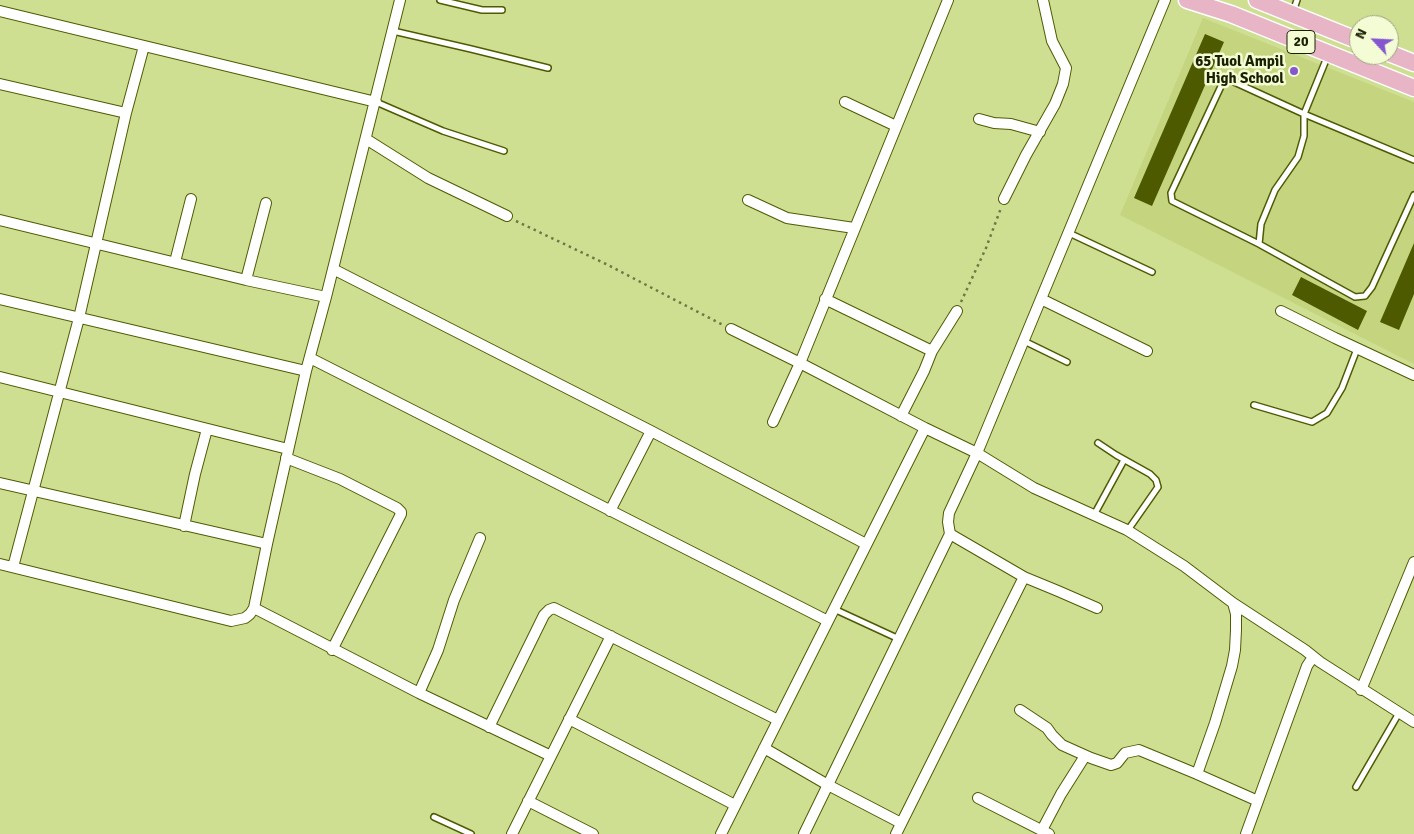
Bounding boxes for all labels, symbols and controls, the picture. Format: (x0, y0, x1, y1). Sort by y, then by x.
north arrow (1349, 15, 1399, 65)
text: N (1351, 26, 1371, 42)
road number: 20 (1287, 31, 1315, 54)
place label: 65 Tuol Ampil High School (1195, 53, 1284, 88)
marker: 65 Tuol Ampil High School (1288, 65, 1300, 77)

